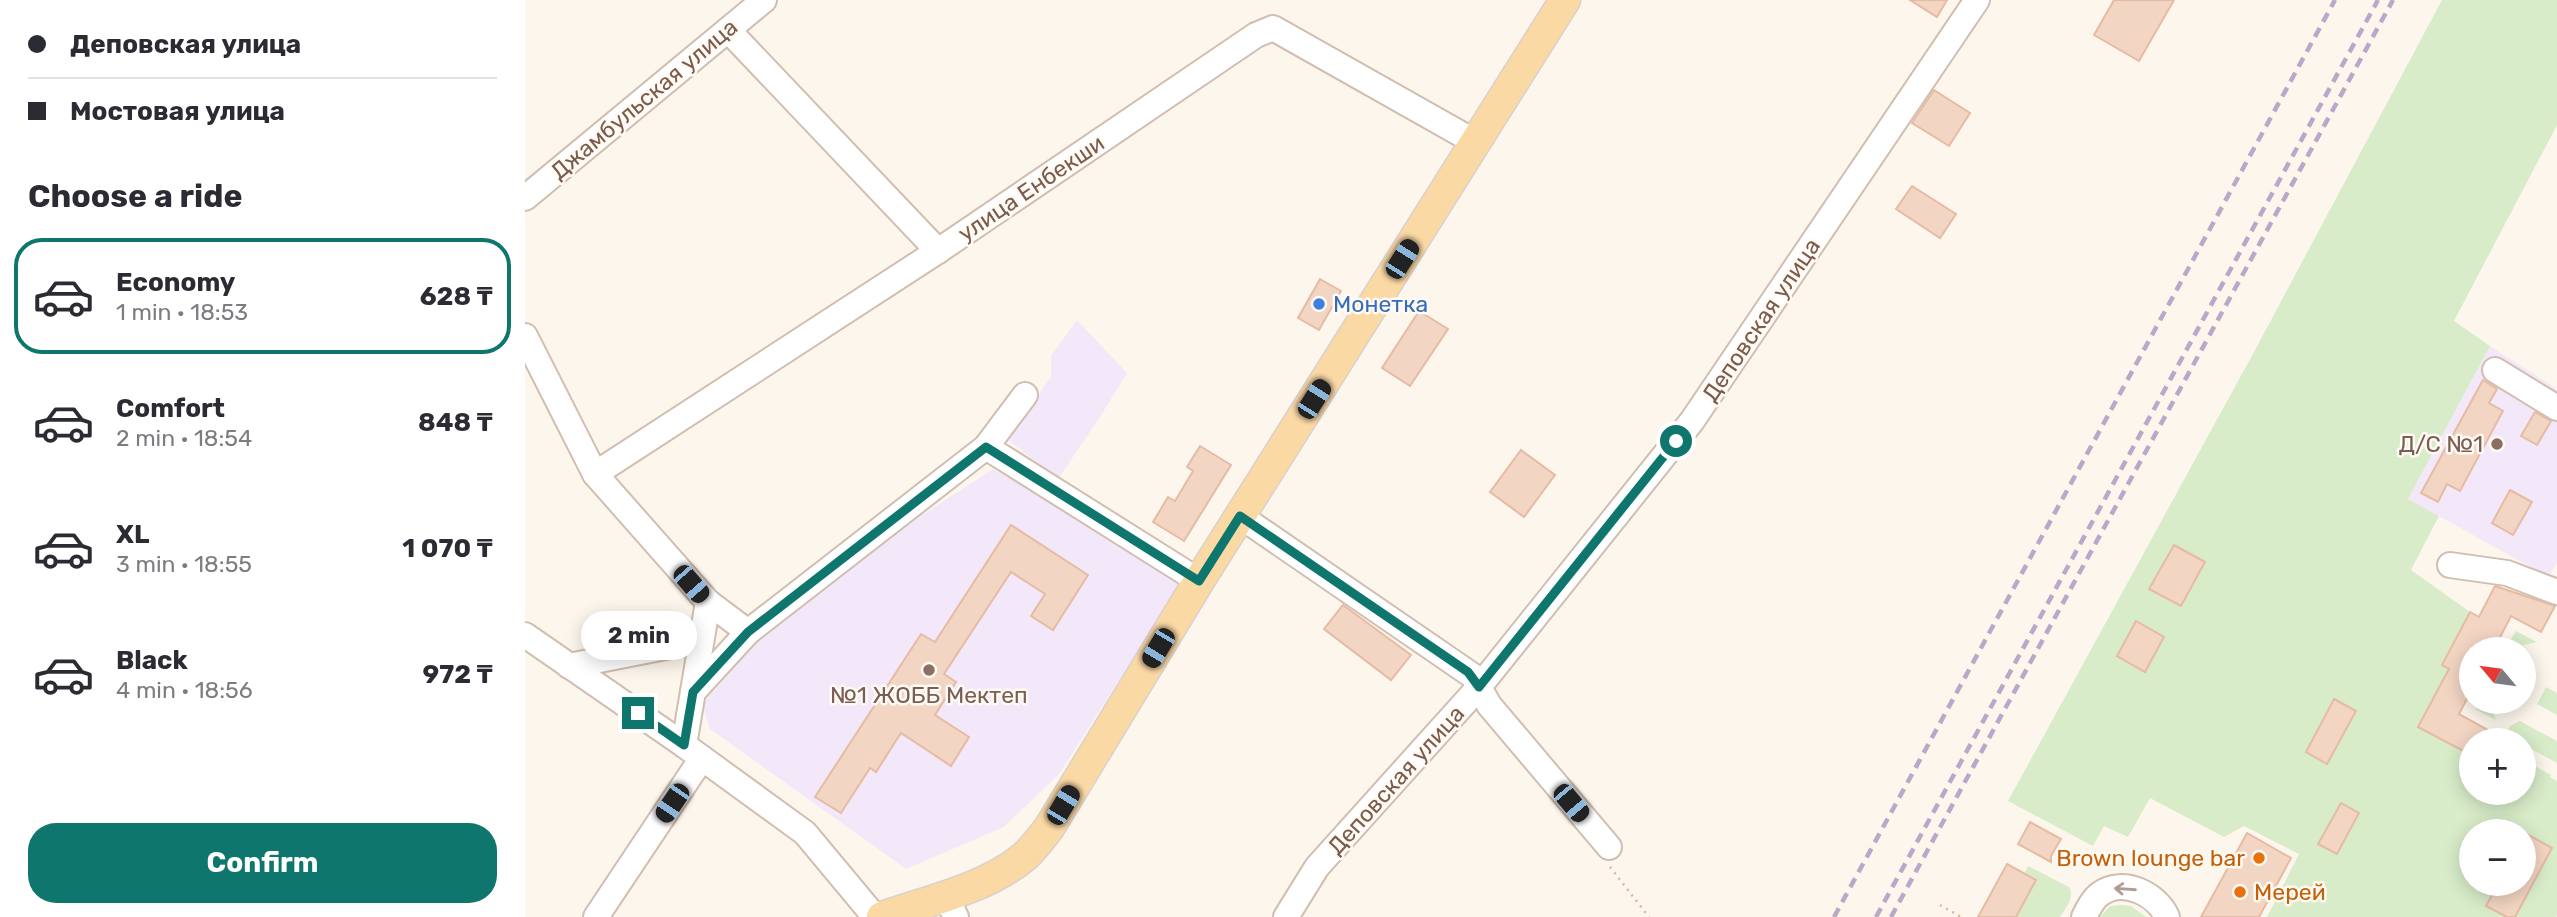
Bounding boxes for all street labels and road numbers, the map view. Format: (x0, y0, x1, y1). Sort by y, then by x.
street label: Джамбульская улица (545, 13, 743, 185)
street label: улица Енбекши (953, 129, 1109, 247)
street label: Деповская улица (1696, 233, 1826, 407)
street label: Деповская улица (1322, 700, 1470, 860)

